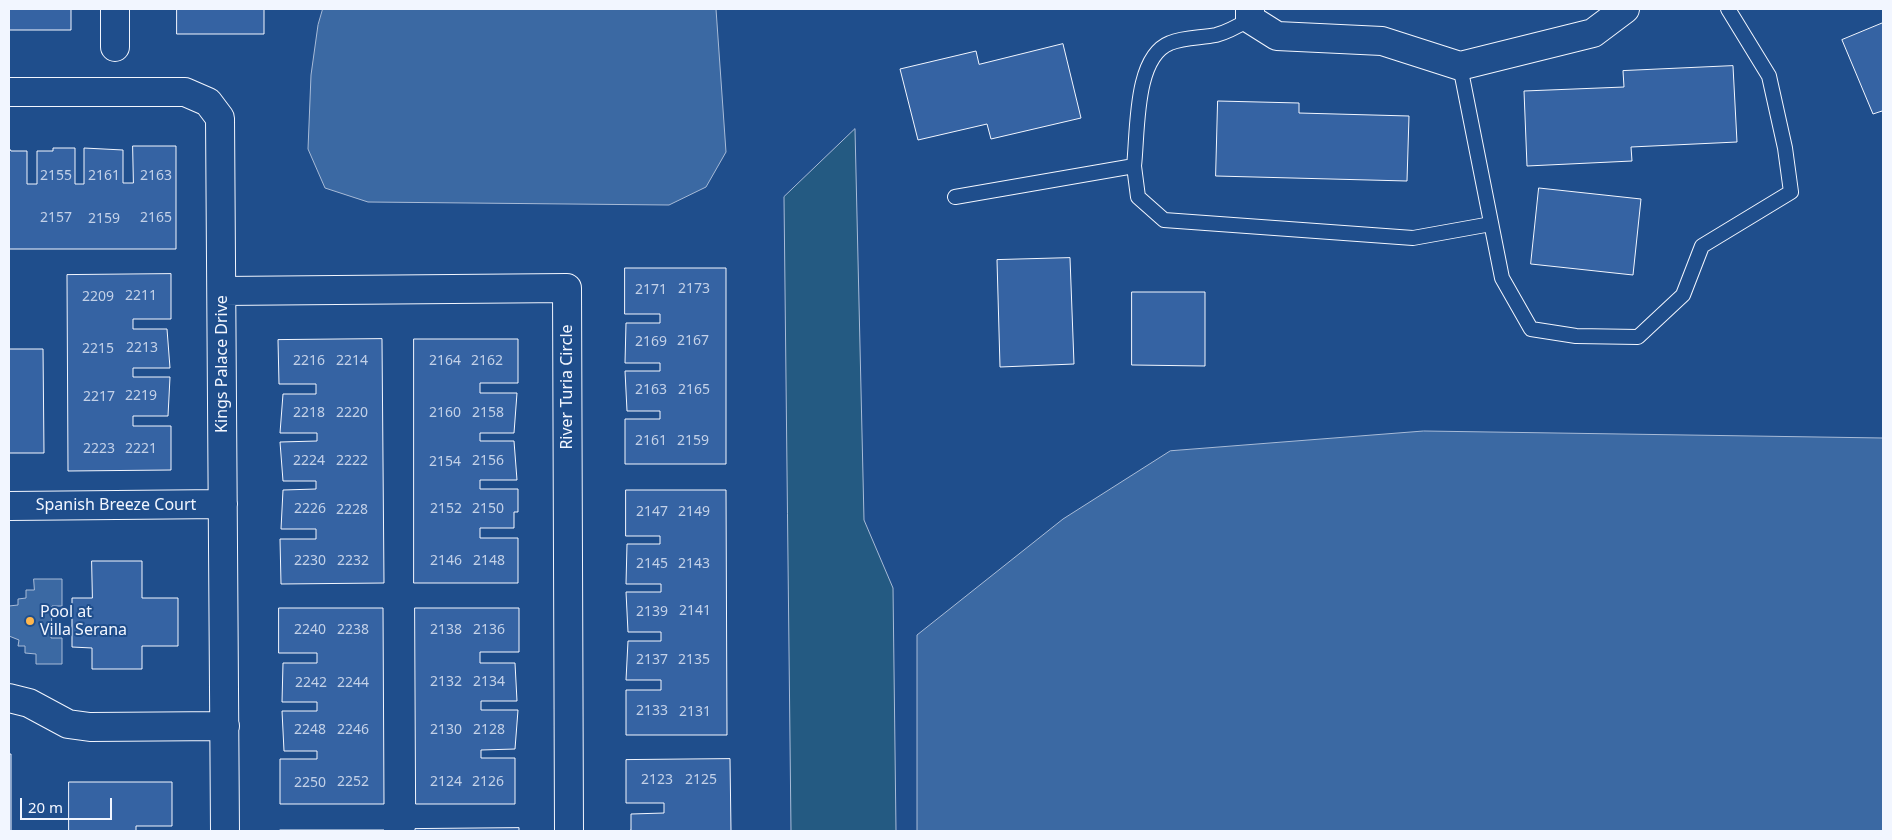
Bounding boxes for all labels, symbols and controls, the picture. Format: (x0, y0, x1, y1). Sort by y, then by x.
house number: 2155 (40, 168, 72, 184)
house number: 2161 (88, 168, 120, 184)
house number: 2163 (140, 168, 172, 184)
house number: 2157 (40, 210, 72, 226)
house number: 2165 (140, 210, 172, 226)
house number: 2159 (88, 211, 120, 227)
house number: 2173 (678, 281, 710, 297)
house number: 2171 (635, 282, 667, 298)
house number: 2211 (125, 288, 157, 304)
house number: 2209 (82, 289, 114, 305)
street label: Kings Palace Drive (212, 295, 232, 433)
street label: River Turia Circle (557, 324, 577, 450)
house number: 2167 (677, 333, 709, 349)
house number: 2169 (635, 334, 667, 350)
house number: 2213 (126, 340, 158, 356)
house number: 2215 (82, 341, 114, 357)
house number: 2216 (293, 353, 325, 369)
house number: 2214 (336, 353, 368, 369)
house number: 2164 (429, 353, 461, 369)
house number: 2162 (471, 353, 503, 369)
house number: 2163 (635, 382, 667, 398)
house number: 2165 (678, 382, 710, 398)
house number: 2219 (125, 388, 157, 404)
house number: 2217 (83, 389, 115, 405)
house number: 2218 (293, 405, 325, 421)
house number: 2220 (336, 405, 368, 421)
house number: 2160 (429, 405, 461, 421)
house number: 2158 (472, 405, 504, 421)
house number: 2161 (635, 433, 667, 449)
house number: 2159 (677, 433, 709, 449)
house number: 2223 (83, 441, 115, 457)
house number: 2221 (125, 441, 157, 457)
house number: 2224 (293, 453, 325, 469)
house number: 2222 (336, 453, 368, 469)
house number: 2156 (472, 453, 504, 469)
house number: 2154 (429, 454, 461, 470)
street label: Spanish Breeze Court (36, 495, 196, 515)
house number: 2226 (294, 501, 326, 517)
house number: 2152 (430, 501, 462, 517)
house number: 2150 (472, 501, 504, 517)
house number: 2228 (336, 502, 368, 518)
house number: 2147 (636, 504, 668, 520)
house number: 2149 (678, 504, 710, 520)
house number: 2230 (294, 553, 326, 569)
house number: 2232 (337, 553, 369, 569)
house number: 2146 (430, 553, 462, 569)
house number: 2148 (473, 553, 505, 569)
house number: 2145 (636, 556, 668, 572)
house number: 2143 (678, 556, 710, 572)
place label: Pool at Villa Serana (40, 602, 127, 640)
house number: 2141 (679, 603, 711, 619)
house number: 2139 (636, 604, 668, 620)
marker: Pool at Villa Serana (24, 615, 36, 627)
house number: 2240 (294, 622, 326, 638)
house number: 2238 (337, 622, 369, 638)
house number: 2138 (430, 622, 462, 638)
house number: 2136 (473, 622, 505, 638)
house number: 2137 (636, 652, 668, 668)
house number: 2135 (678, 652, 710, 668)
house number: 2132 (430, 674, 462, 690)
house number: 2134 (473, 674, 505, 690)
house number: 2242 (295, 675, 327, 691)
house number: 2244 (337, 675, 369, 691)
house number: 2133 (636, 703, 668, 719)
house number: 2131 (679, 704, 711, 720)
house number: 2248 (294, 722, 326, 738)
house number: 2246 (337, 722, 369, 738)
house number: 2130 (430, 722, 462, 738)
house number: 2128 (473, 722, 505, 738)
house number: 2123 (641, 772, 673, 788)
house number: 2125 (685, 772, 717, 788)
house number: 2252 (337, 774, 369, 790)
house number: 2124 (430, 774, 462, 790)
house number: 2126 (472, 774, 504, 790)
house number: 2250 (294, 775, 326, 791)
scale bar (22, 788, 115, 820)
text: 20 m (28, 797, 63, 817)

